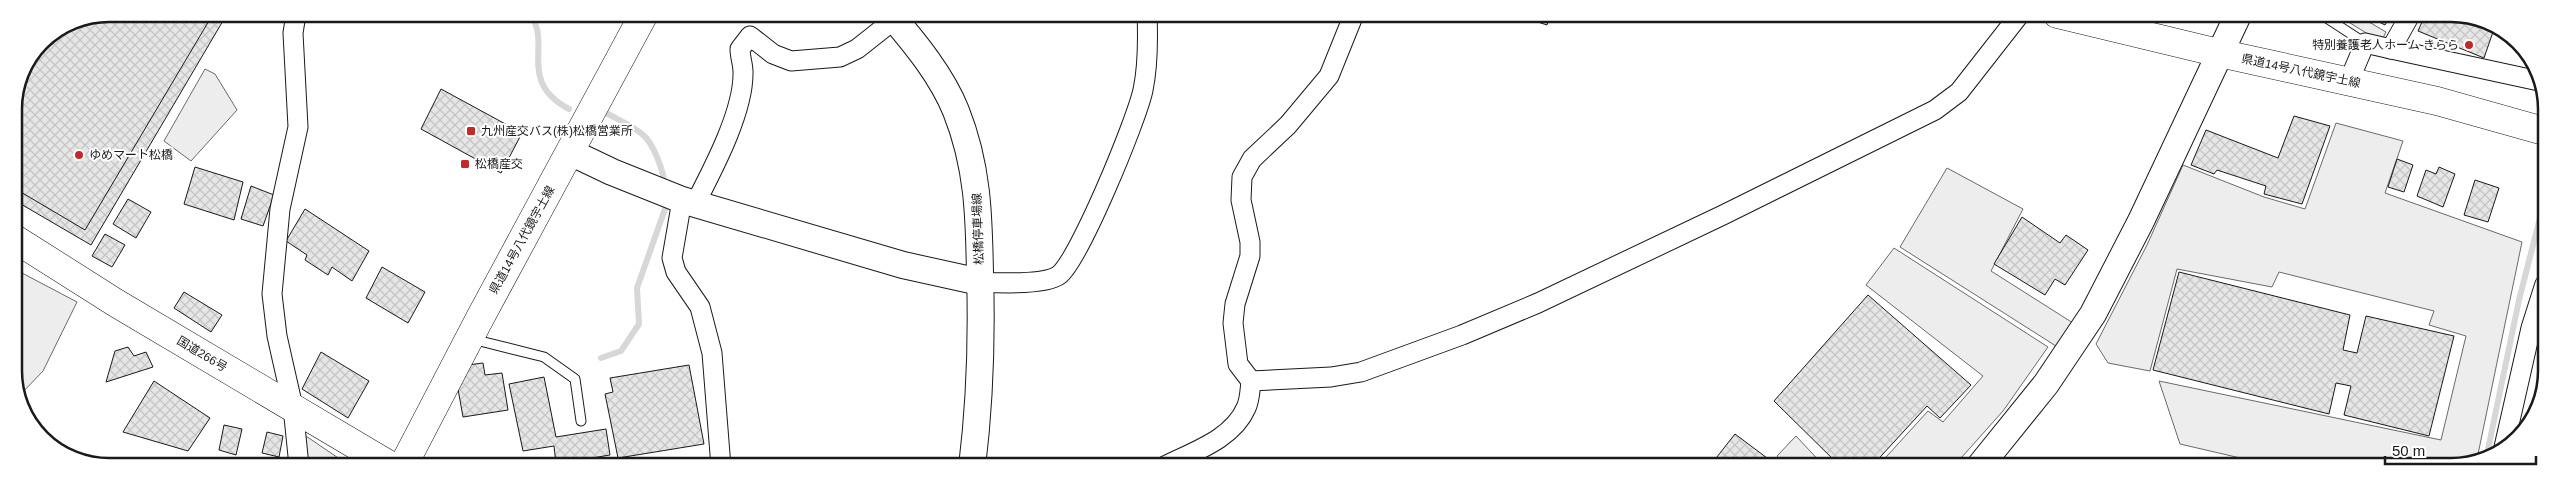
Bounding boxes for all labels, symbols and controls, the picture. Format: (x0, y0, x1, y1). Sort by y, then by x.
place label: 特別養護老人ホーム きらら (2312, 38, 2459, 52)
marker: 特別養護老人ホーム きらら (2463, 39, 2475, 51)
street label: 県道14号八代鏡宇土線 (2240, 52, 2362, 90)
place label: 九州産交バス(株)松橋営業所 (481, 124, 633, 138)
marker: 九州産交バス(株)松橋営業所 (465, 125, 477, 137)
place label: ゆめマート松橋 (89, 148, 173, 162)
marker: ゆめマート松橋 (73, 149, 85, 161)
place label: 松橋産交 (475, 157, 523, 171)
marker: 松橋産交 (459, 158, 471, 170)
street label: 県道14号八代鏡宇土線 (486, 184, 558, 296)
street label: 松橋停車場線 (970, 193, 986, 265)
street label: 国道266号 (174, 334, 230, 374)
scale bar (2385, 434, 2536, 466)
text: 50 m (2392, 442, 2425, 459)

